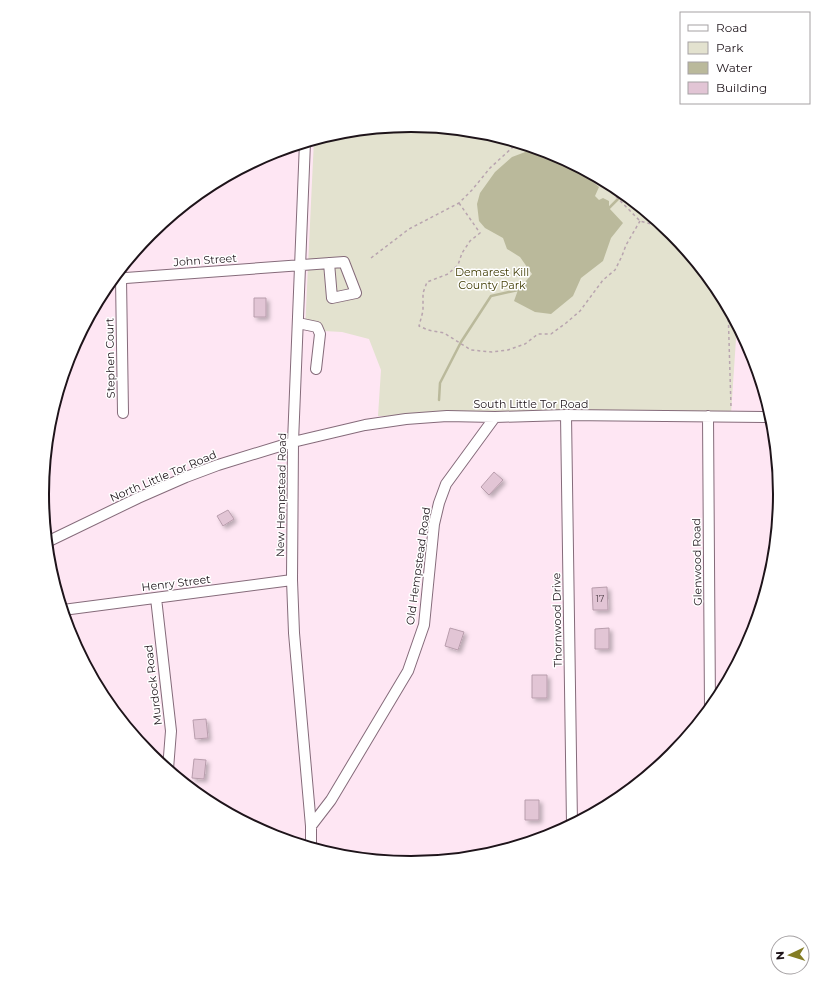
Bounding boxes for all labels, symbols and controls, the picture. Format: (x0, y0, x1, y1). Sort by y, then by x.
legend (680, 12, 810, 104)
text: Road (716, 20, 747, 35)
text: Park (716, 40, 744, 55)
text: Water (716, 60, 753, 75)
text: Building (716, 80, 767, 95)
street label: John Street (172, 251, 238, 269)
park label: Demarest Kill County Park (455, 265, 529, 292)
street label: Stephen Court (102, 317, 118, 398)
street label: South Little Tor Road (473, 397, 589, 411)
street label: New Hempstead Road (273, 433, 289, 557)
street label: North Little Tor Road (108, 447, 218, 505)
street label: Old Hempstead Road (403, 506, 433, 626)
street label: Glenwood Road (689, 518, 705, 606)
street label: Henry Street (141, 572, 212, 594)
street label: Thornwood Drive (549, 572, 565, 667)
house number: 17 (596, 593, 604, 604)
street label: Murdock Road (141, 644, 165, 726)
north arrow (770, 935, 810, 975)
text: N (773, 951, 787, 961)

